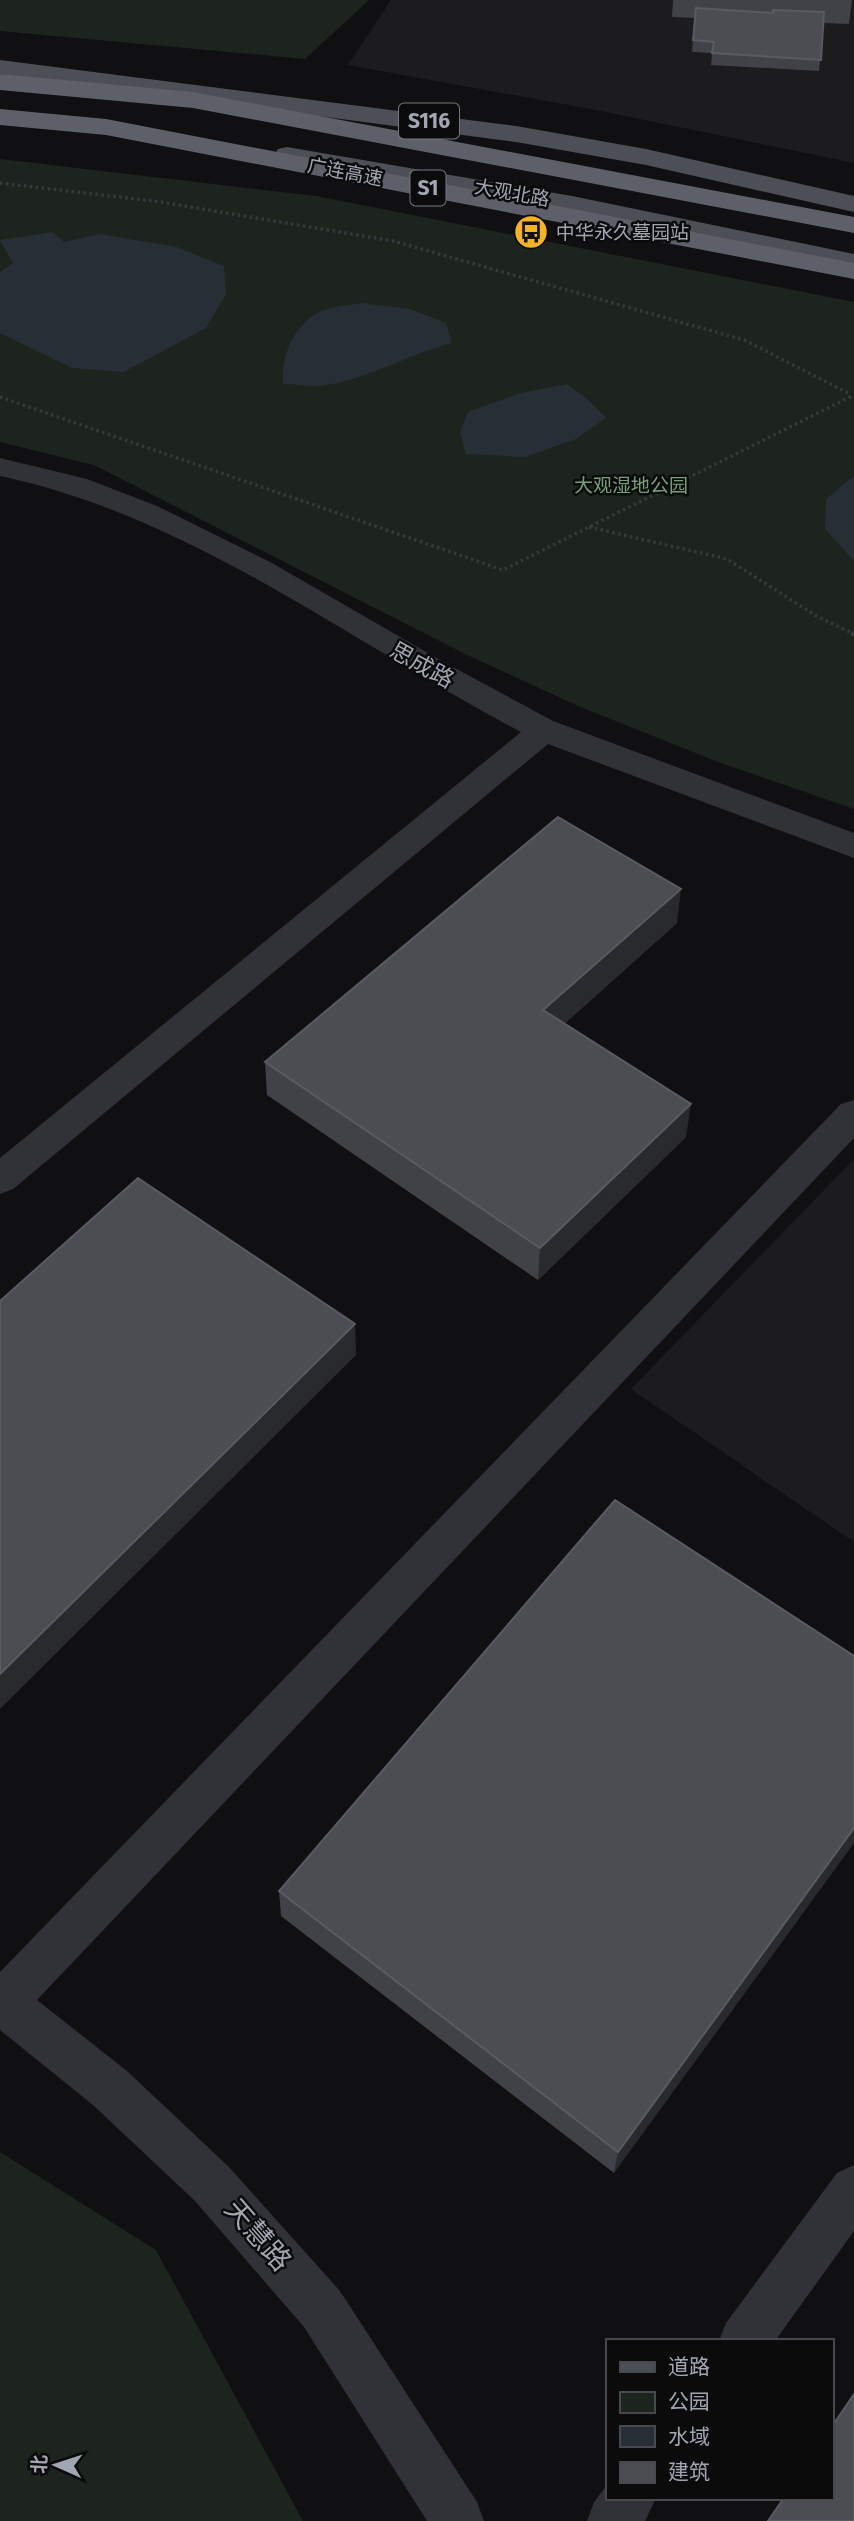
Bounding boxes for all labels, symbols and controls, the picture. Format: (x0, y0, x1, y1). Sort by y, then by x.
road number: S116 (399, 104, 459, 138)
street label: 广连高速 (305, 153, 385, 191)
road number: S1 (410, 170, 446, 206)
street label: 大观北路 (473, 175, 551, 211)
bus stop icon: 中华永久墓园站 (512, 213, 550, 251)
place label: 中华永久墓园站 (556, 221, 689, 244)
park label: 大观湿地公园 (574, 474, 688, 497)
street label: 思成路 (385, 636, 459, 694)
street label: 天慧路 (218, 2192, 298, 2278)
legend (606, 2339, 833, 2500)
text: 道路 (668, 2354, 710, 2380)
text: 公园 (668, 2389, 710, 2415)
text: 水域 (668, 2424, 710, 2450)
north arrow (21, 2430, 91, 2500)
text: 北 (28, 2454, 52, 2474)
text: 建筑 (668, 2459, 710, 2485)

